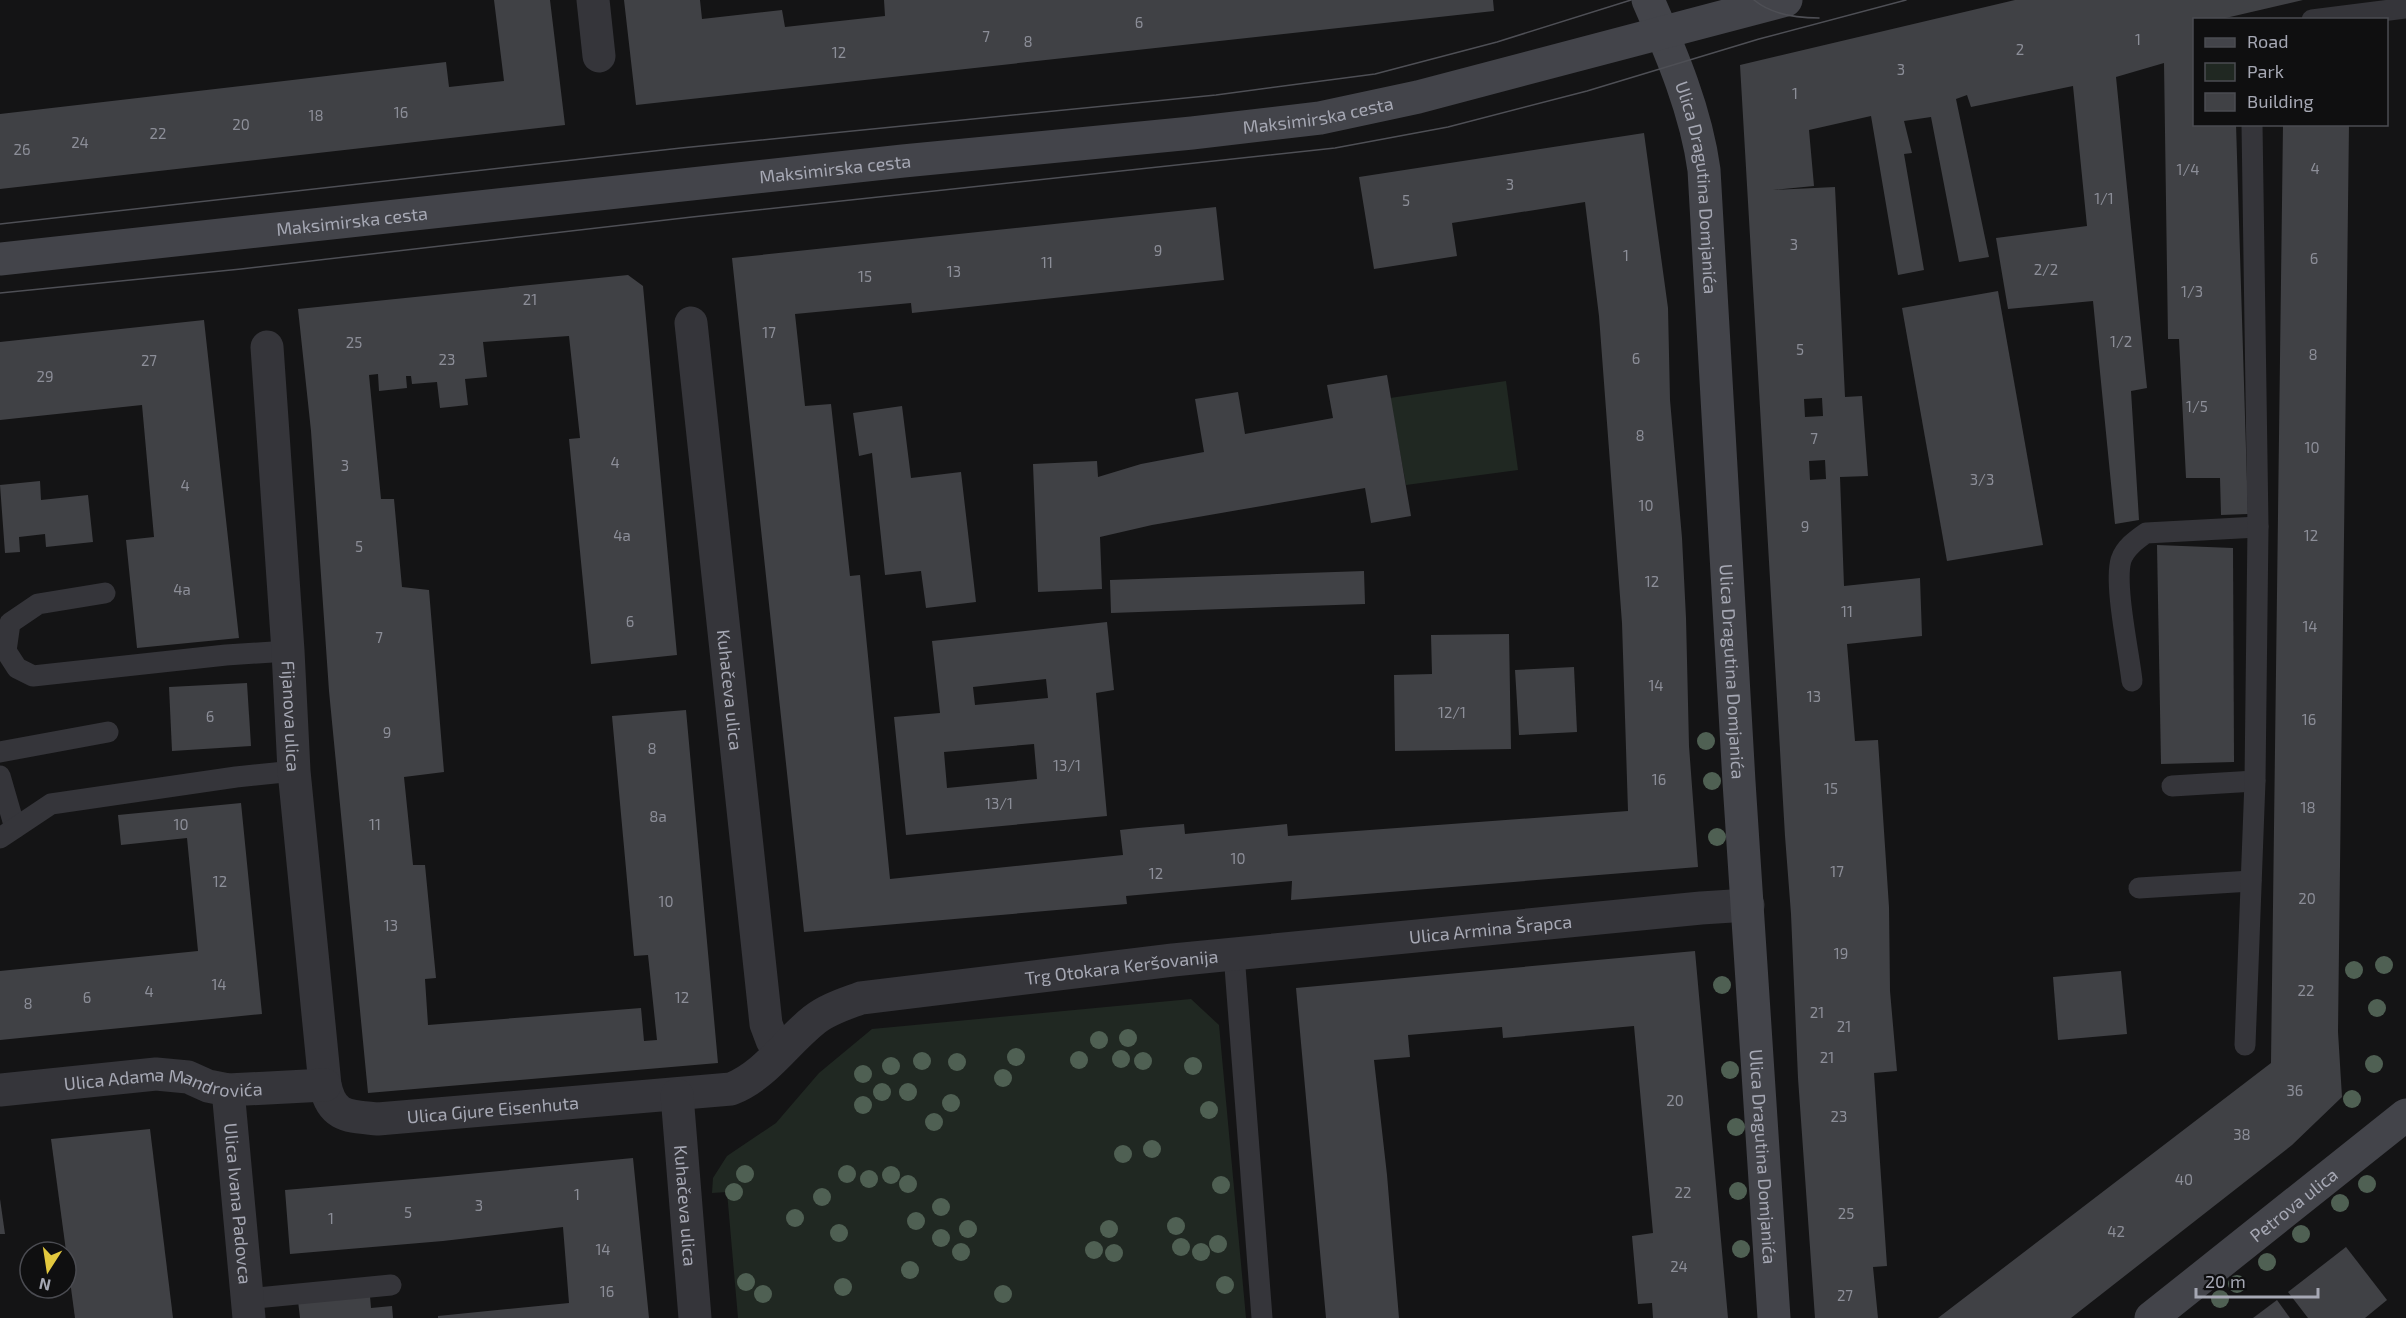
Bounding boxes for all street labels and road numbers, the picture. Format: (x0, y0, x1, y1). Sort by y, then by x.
street label: Ulica Dragutina Domjanića (1671, 78, 1722, 295)
street label: Maksimirska cesta (1241, 92, 1395, 138)
street label: Maksimirska cesta (758, 149, 912, 188)
street label: Maksimirska cesta (275, 202, 429, 240)
street label: Ulica Dragutina Domjanića (1716, 563, 1750, 780)
street label: Kuhačeva ulica (713, 628, 748, 752)
street label: Fijanova ulica (277, 660, 305, 772)
street label: Ulica Armina Šrapca (1408, 910, 1573, 948)
street label: Trg Otokara Keršovanija (1023, 945, 1219, 989)
street label: Ulica Dragutina Domjanića (1745, 1048, 1781, 1265)
street label: Ulica Adama Mandrovića (63, 1063, 263, 1101)
street label: Ulica Gjure Eisenhuta (406, 1091, 580, 1128)
street label: Ulica Ivana Padovca (220, 1122, 257, 1285)
street label: Kuhačeva ulica (670, 1144, 702, 1267)
street label: Petrova ulica (2245, 1163, 2342, 1246)

